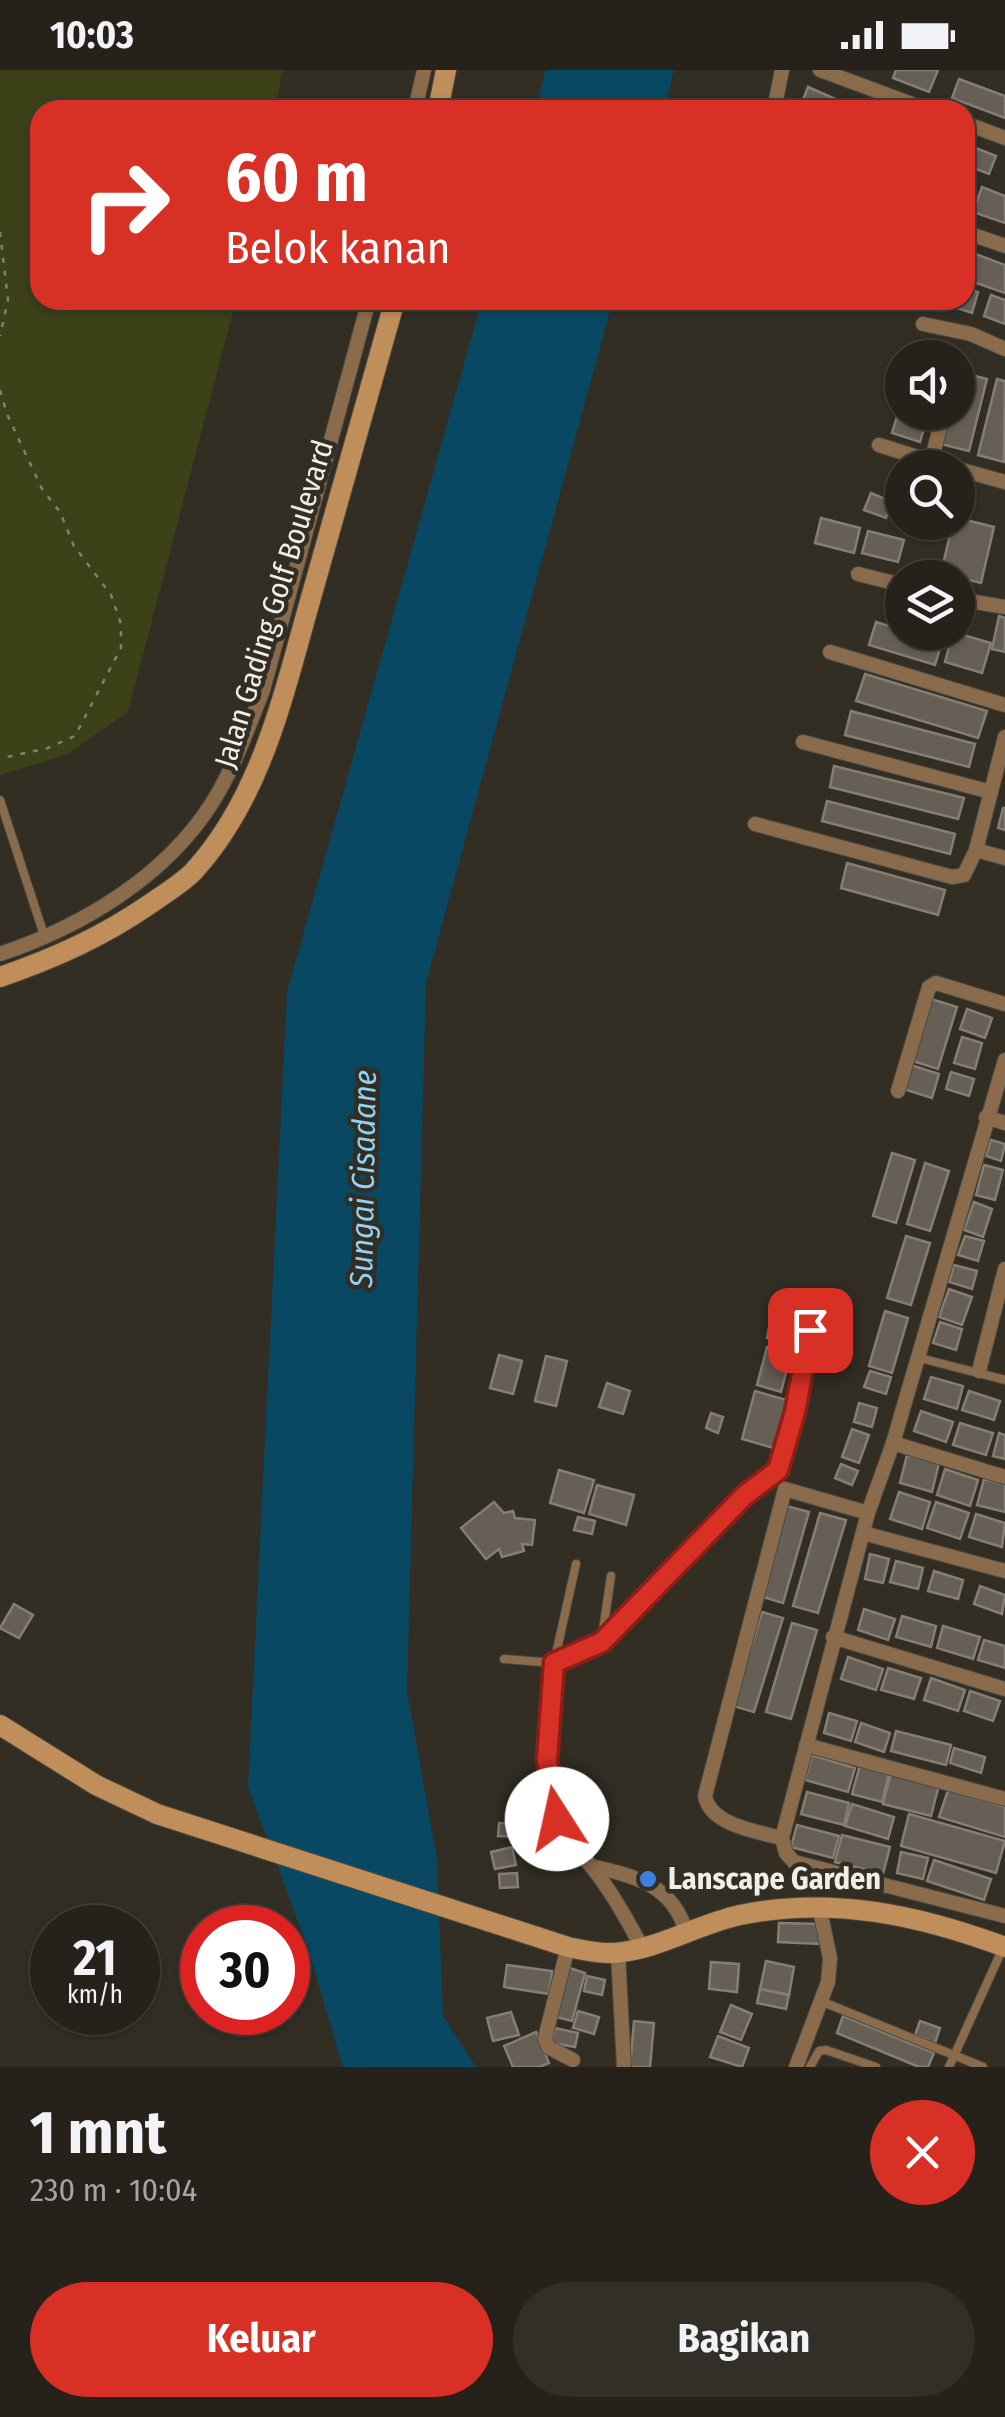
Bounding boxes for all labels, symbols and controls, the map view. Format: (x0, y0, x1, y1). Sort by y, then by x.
text: 10:03 (50, 12, 134, 58)
text: 60 m (225, 136, 368, 220)
icon: right (60, 140, 190, 270)
text: Belok kanan (225, 221, 451, 275)
map controls (885, 340, 975, 650)
button: sound (885, 340, 975, 430)
street label: Jalan Gading Golf Boulevard (207, 436, 341, 772)
button: search (885, 450, 975, 540)
button: layers (885, 560, 975, 650)
water label: Sungai Cisadane (342, 1070, 384, 1289)
pin (768, 1288, 853, 1373)
icon: arrive (783, 1303, 838, 1358)
position arrow (505, 1767, 609, 1871)
place label: Lanscape Garden (668, 1861, 881, 1897)
marker: Lanscape Garden (637, 1868, 659, 1890)
speed limit sign: 30 (180, 1905, 310, 2035)
text: 21 (73, 1928, 117, 1988)
text: km/h (67, 1980, 123, 2010)
text: 1 mnt (30, 2097, 166, 2169)
button: close (870, 2100, 975, 2205)
text: 230 m · 10:04 (30, 2171, 197, 2209)
button: Keluar (30, 2282, 493, 2397)
button: Bagikan (513, 2282, 975, 2397)

